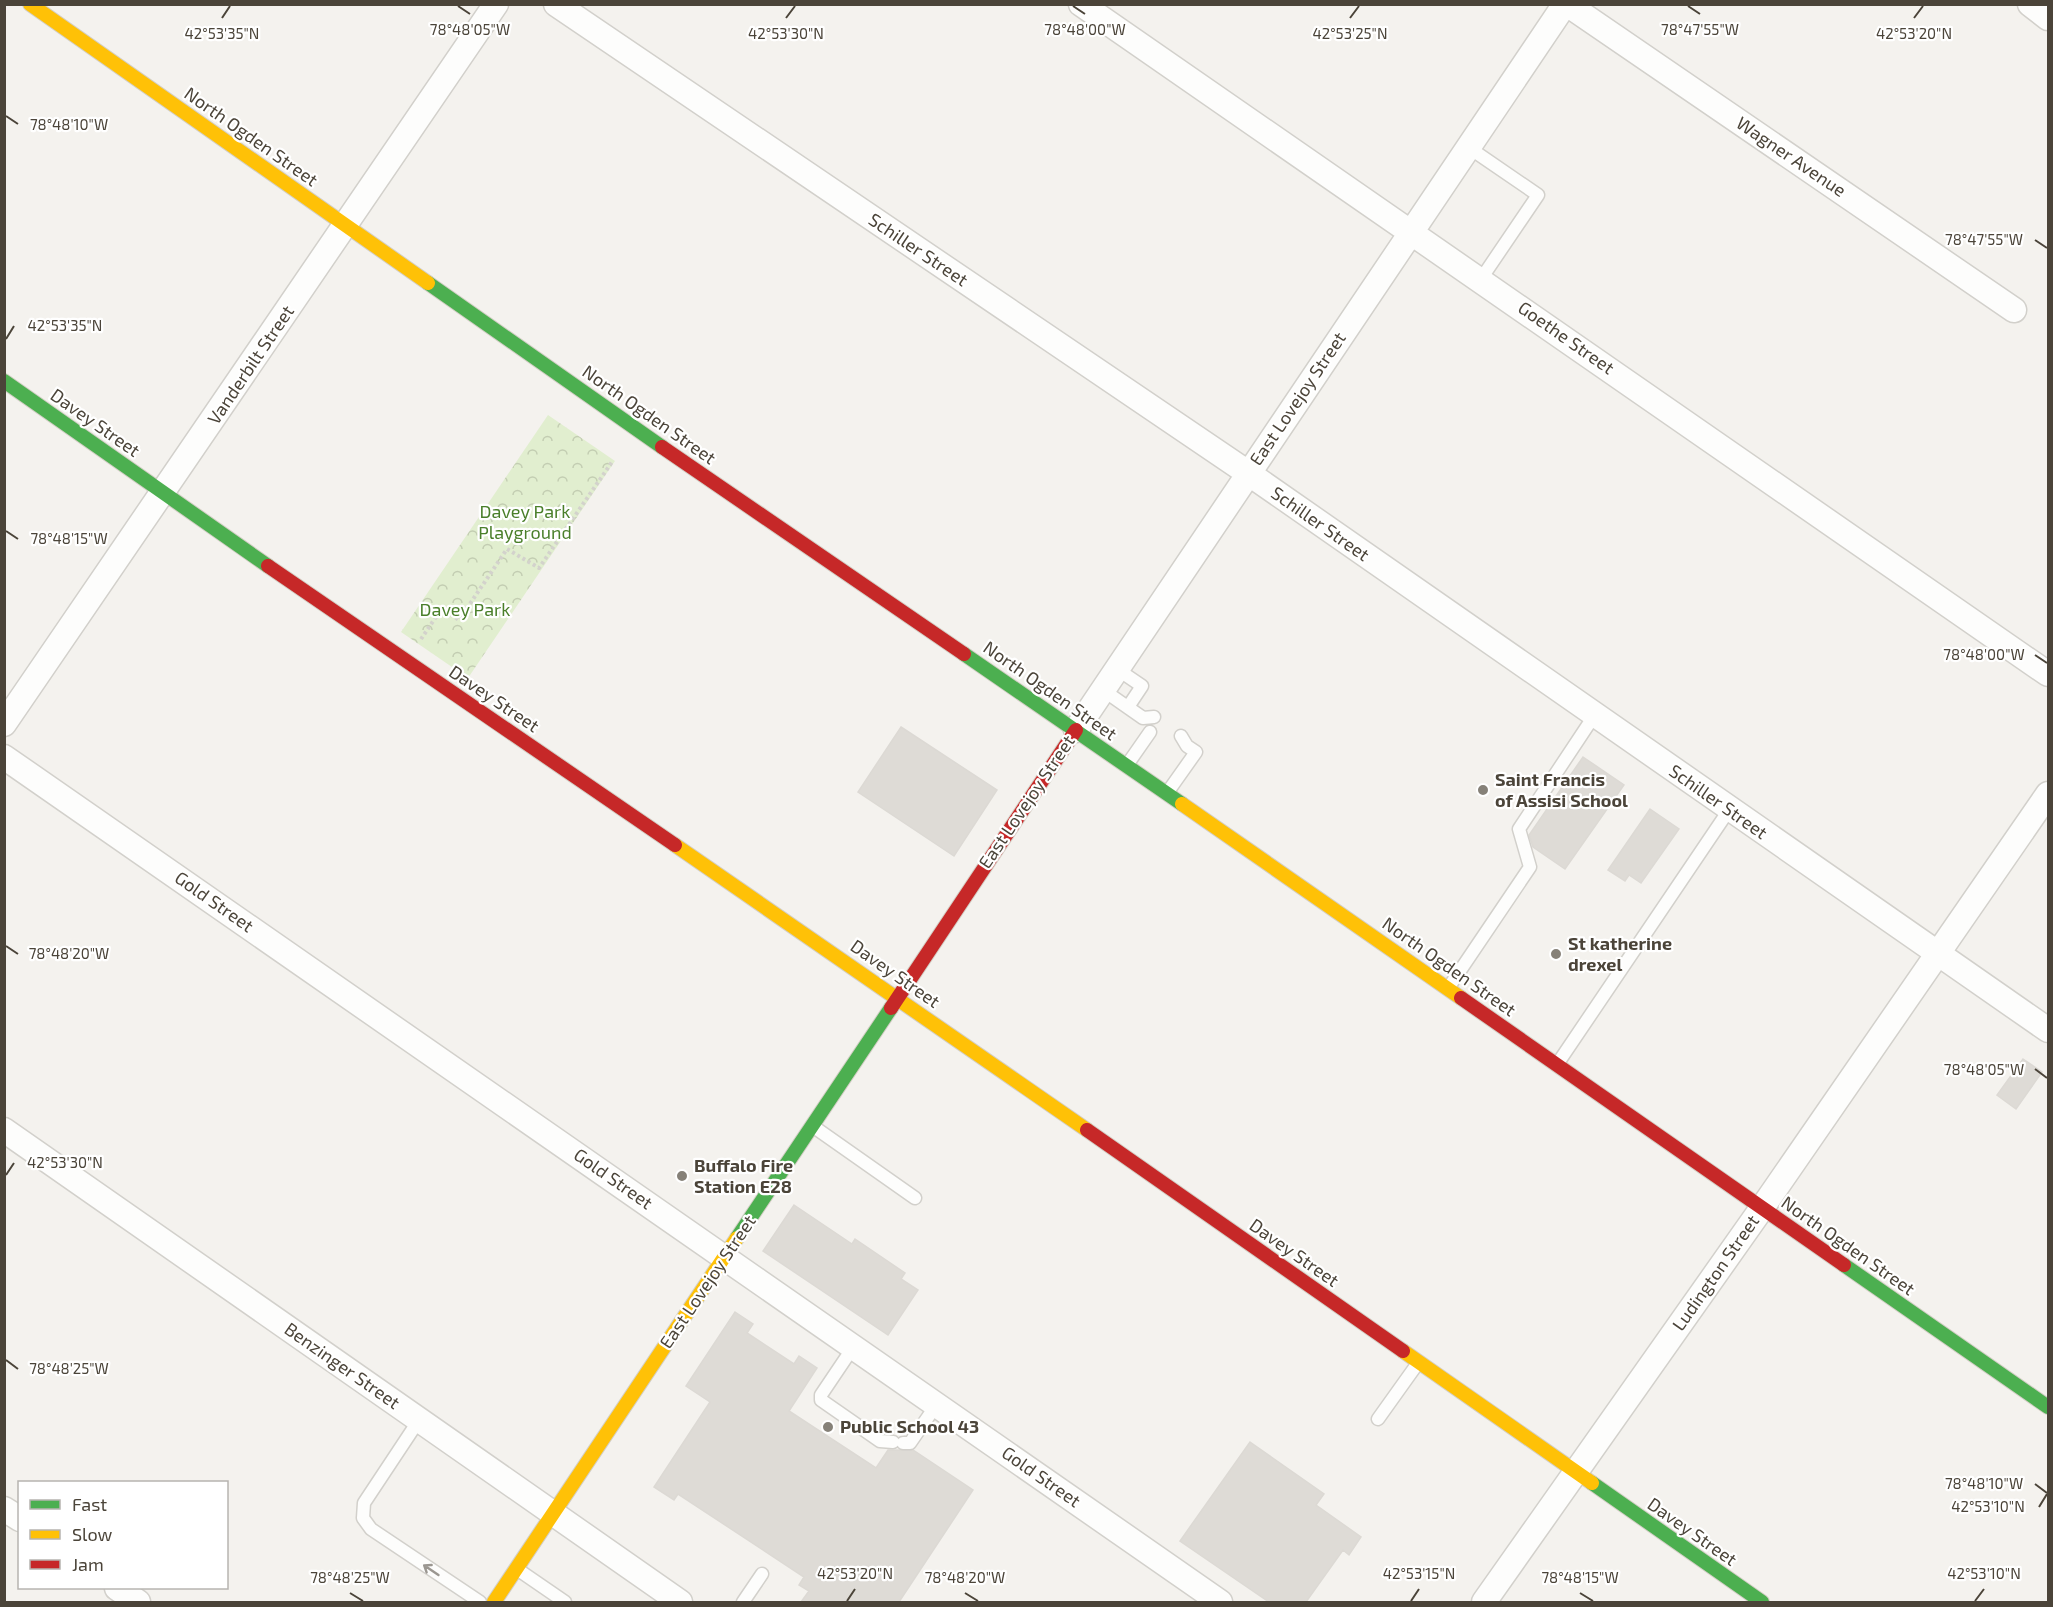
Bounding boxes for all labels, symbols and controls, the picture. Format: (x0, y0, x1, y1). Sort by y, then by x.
text: 78°48'05"W (430, 20, 510, 38)
text: 78°48'00"W (1044, 20, 1126, 38)
text: 78°47'55"W (1661, 20, 1739, 38)
text: 42°53'35"N (185, 24, 259, 42)
text: 42°53'30"N (748, 24, 824, 42)
text: 42°53'25"N (1313, 24, 1387, 42)
text: 42°53'20"N (1876, 24, 1952, 42)
street label: North Ogden Street (181, 82, 323, 191)
street label: Wagner Avenue (1732, 111, 1851, 201)
text: 78°48'10"W (30, 115, 108, 133)
street label: Schiller Street (865, 208, 973, 291)
text: 78°47'55"W (1945, 230, 2023, 248)
street label: Goethe Street (1514, 296, 1619, 378)
street label: Vanderbilt Street (202, 301, 298, 428)
text: 42°53'35"N (28, 316, 102, 334)
street label: East Lovejoy Street (1244, 327, 1350, 469)
street label: North Ogden Street (579, 360, 721, 469)
street label: Davey Street (47, 383, 145, 461)
street label: Schiller Street (1267, 481, 1374, 565)
park label: Davey Park Playground (478, 500, 572, 543)
text: 78°48'15"W (30, 529, 108, 547)
park label: Davey Park (420, 598, 510, 620)
street label: North Ogden Street (980, 636, 1122, 745)
text: 78°48'00"W (1943, 645, 2025, 663)
street label: Davey Street (445, 660, 544, 736)
street label: East Lovejoy Street (973, 730, 1079, 872)
street label: Schiller Street (1665, 759, 1772, 843)
place label: Saint Francis of Assisi School (1495, 768, 1628, 811)
marker: Saint Francis of Assisi School (1476, 783, 1490, 797)
street label: Gold Street (171, 866, 258, 936)
street label: North Ogden Street (1379, 912, 1521, 1021)
place label: St katherine drexel (1568, 932, 1672, 975)
street label: Davey Street (847, 934, 945, 1012)
text: 78°48'20"W (29, 944, 109, 962)
marker: St katherine drexel (1549, 947, 1563, 961)
text: 78°48'05"W (1944, 1060, 2024, 1078)
street label: Gold Street (570, 1143, 657, 1213)
text: 42°53'30"N (27, 1153, 103, 1171)
place label: Buffalo Fire Station E28 (694, 1154, 793, 1197)
marker: Buffalo Fire Station E28 (675, 1169, 689, 1183)
street label: North Ogden Street (1778, 1191, 1920, 1300)
street label: East Lovejoy Street (654, 1210, 760, 1352)
street label: Ludington Street (1667, 1210, 1763, 1335)
street label: Davey Street (1246, 1213, 1344, 1291)
street label: Benzinger Street (281, 1317, 405, 1413)
text: 78°48'25"W (29, 1359, 109, 1377)
place label: Public School 43 (840, 1415, 979, 1437)
marker: Public School 43 (821, 1420, 835, 1434)
street label: Gold Street (998, 1441, 1085, 1511)
text: 78°48'10"W (1945, 1474, 2023, 1492)
legend (18, 1481, 228, 1589)
street label: Davey Street (1644, 1492, 1742, 1570)
text: Fast (72, 1493, 107, 1515)
text: 42°53'10"N (1951, 1497, 2025, 1515)
text: Slow (72, 1523, 113, 1545)
text: Jam (72, 1553, 104, 1575)
one-way arrow (424, 1564, 440, 1576)
text: 42°53'20"N (817, 1564, 893, 1582)
text: 42°53'15"N (1383, 1564, 1455, 1582)
text: 42°53'10"N (1947, 1564, 2021, 1582)
text: 78°48'25"W (310, 1568, 390, 1586)
text: 78°48'20"W (925, 1568, 1005, 1586)
text: 78°48'15"W (1541, 1568, 1619, 1586)

